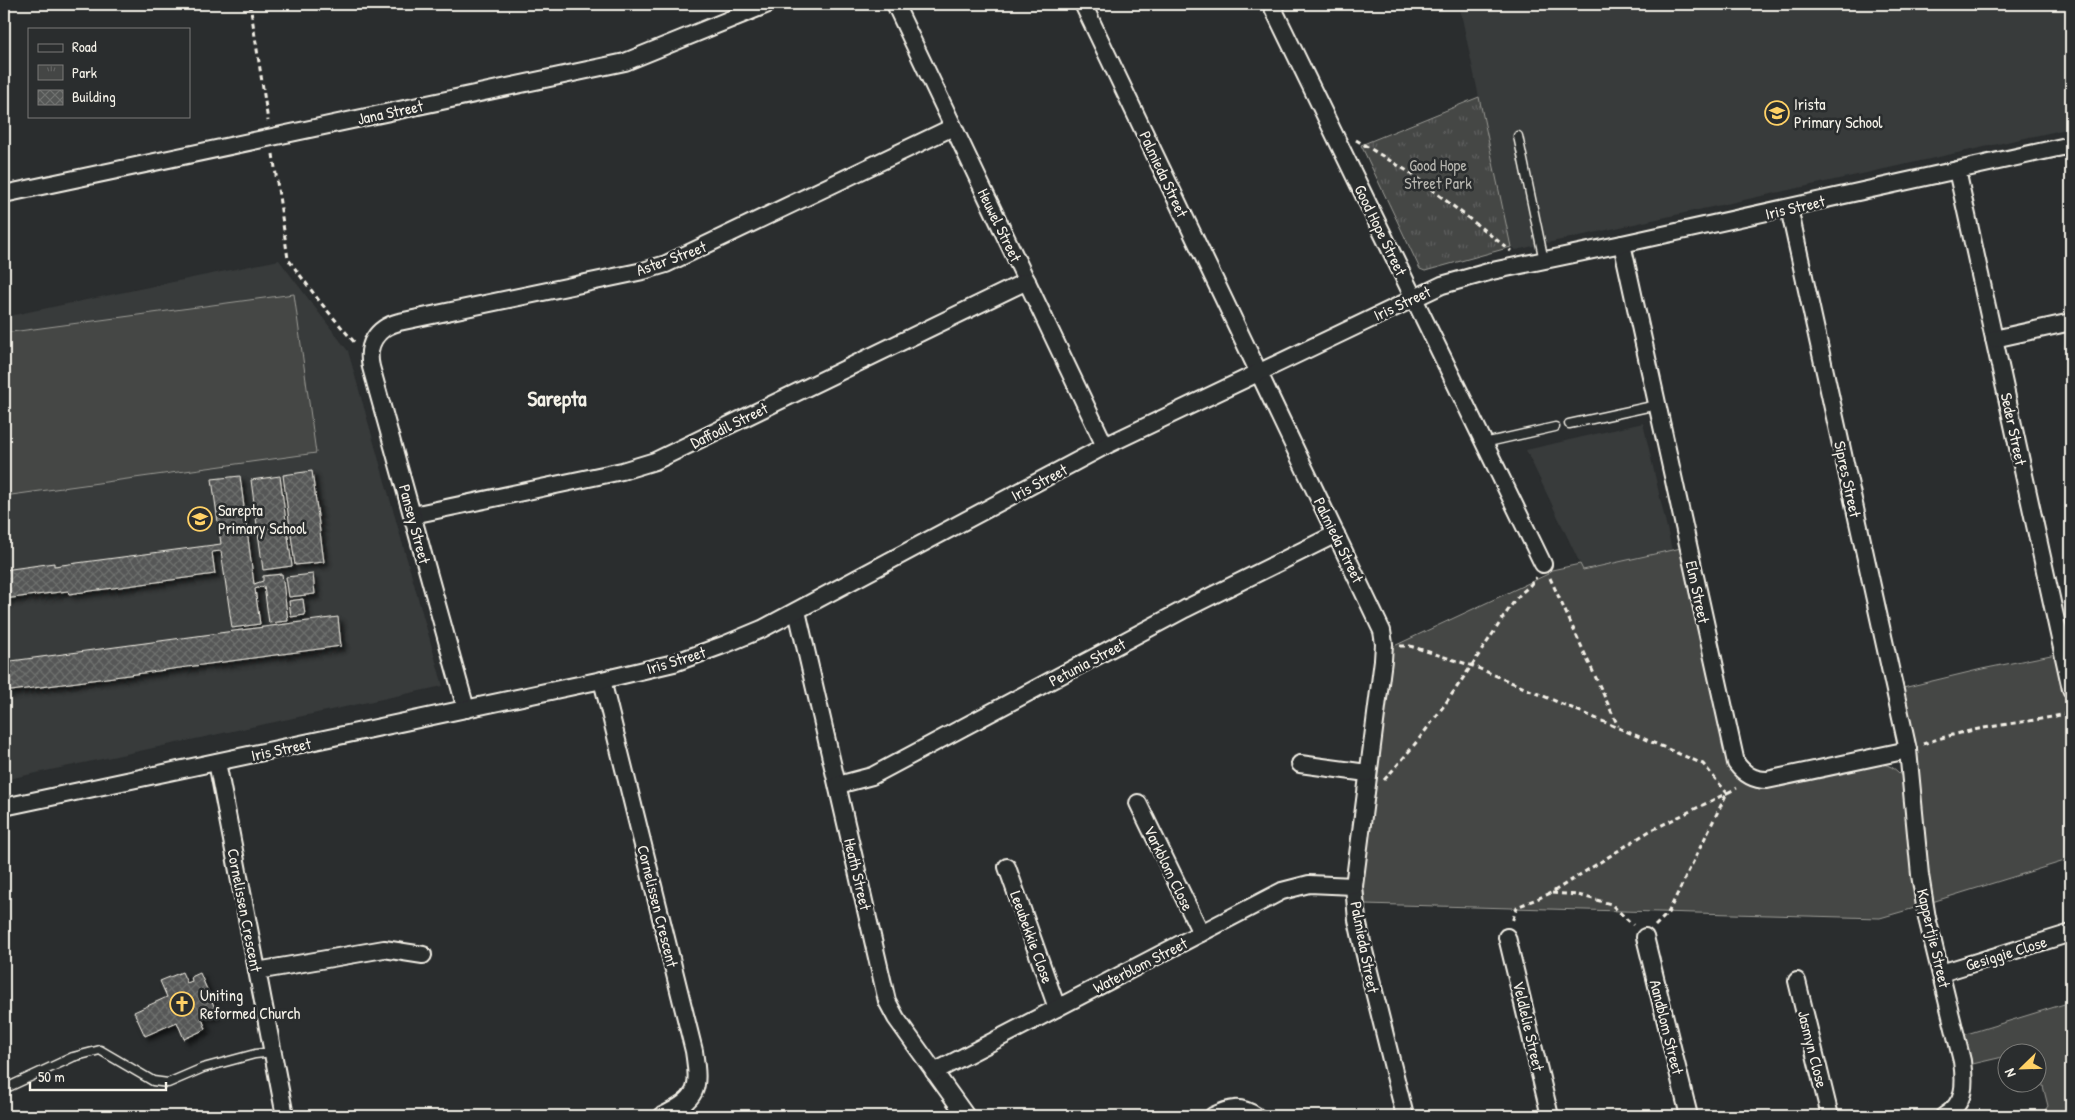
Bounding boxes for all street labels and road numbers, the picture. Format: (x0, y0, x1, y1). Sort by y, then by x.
street label: Jana Street (355, 94, 425, 130)
street label: Palmieda Street (1134, 127, 1194, 221)
street label: Good Hope Street (1350, 181, 1413, 280)
street label: Heuwel Street (973, 185, 1027, 266)
street label: Iris Street (1763, 189, 1827, 225)
street label: Aster Street (633, 235, 709, 281)
street label: Iris Street (1370, 280, 1435, 326)
street label: Seder Street (1996, 391, 2032, 468)
street label: Daffodil Street (687, 397, 772, 453)
street label: Sipres Street (1829, 439, 1867, 520)
street label: Iris Street (1007, 458, 1071, 506)
street label: Pansey Street (394, 482, 436, 567)
street label: Palmieda Street (1309, 494, 1369, 587)
street label: Elm Street (1681, 559, 1715, 626)
street label: Petunia Street (1045, 632, 1130, 691)
street label: Iris Street (644, 640, 709, 679)
street label: Iris Street (249, 732, 313, 766)
street label: Varkblom Close (1139, 822, 1199, 915)
street label: Heath Street (839, 836, 877, 913)
street label: Cornelissen Crescent (632, 843, 684, 970)
street label: Cornelissen Crescent (222, 846, 268, 974)
street label: Kappertjie Street (1912, 886, 1956, 990)
street label: Leeubekkie Close (1005, 888, 1059, 987)
street label: Palmieda Street (1345, 900, 1385, 995)
street label: Gesiggie Close (1963, 930, 2050, 976)
street label: Waterblom Street (1089, 932, 1191, 998)
street label: Aandblom Street (1645, 977, 1689, 1077)
street label: Veldlelie Street (1508, 979, 1550, 1074)
street label: Jasmyn Close (1793, 1008, 1833, 1091)

